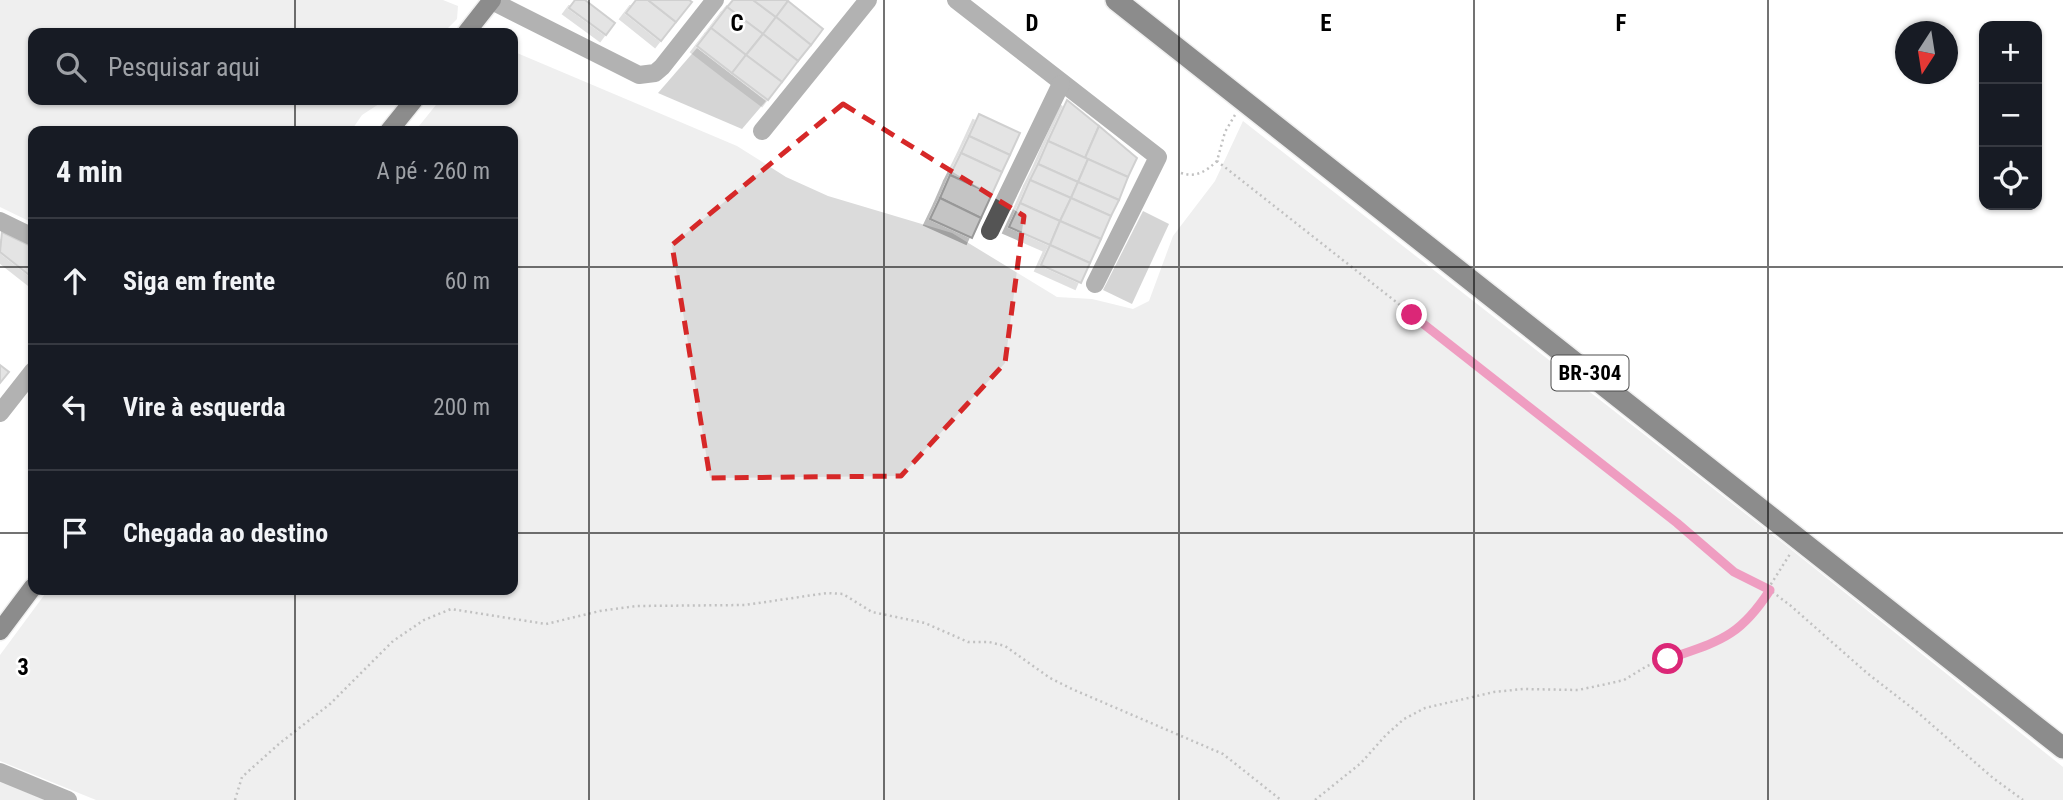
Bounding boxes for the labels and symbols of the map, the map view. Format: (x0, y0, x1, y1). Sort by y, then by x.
text: C (730, 10, 744, 37)
text: D (1026, 10, 1039, 37)
text: E (1320, 10, 1332, 37)
text: F (1616, 10, 1627, 37)
north arrow (1895, 21, 1958, 84)
route end (1396, 299, 1427, 330)
road number: BR-304 (1552, 356, 1628, 390)
route start (1652, 643, 1683, 674)
text: 3 (17, 654, 29, 681)

